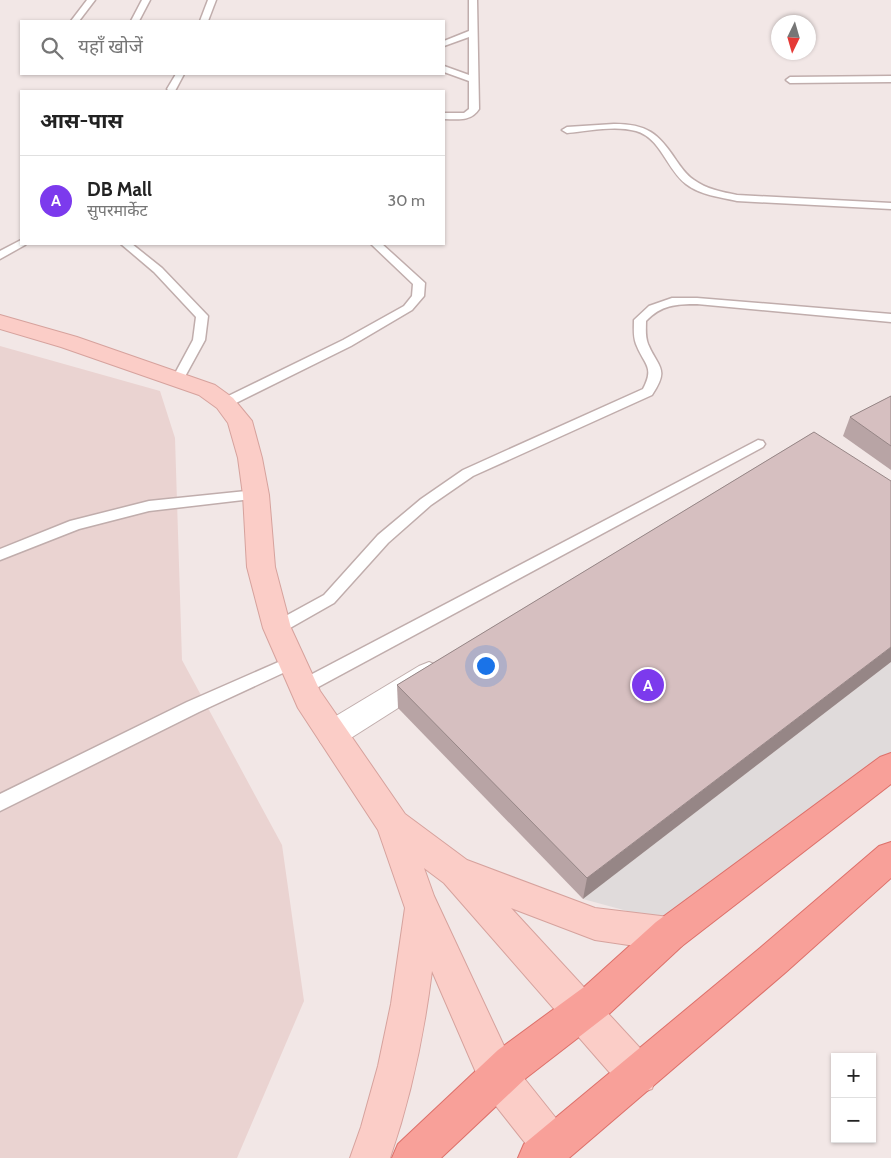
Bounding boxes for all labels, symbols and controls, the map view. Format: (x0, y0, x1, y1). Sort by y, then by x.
north arrow (771, 15, 816, 60)
search box (20, 20, 445, 75)
icon: search (38, 34, 66, 62)
text: यहाँ खोजें (78, 35, 143, 58)
text: आस-पास (40, 108, 123, 133)
text: DB Mall (87, 178, 152, 201)
text: A (51, 191, 61, 210)
text: 30 m (388, 191, 425, 210)
text: सुपरमार्केट (87, 201, 148, 220)
your location (473, 653, 499, 679)
pin: A (632, 666, 664, 704)
map controls (831, 1053, 876, 1143)
button: + (831, 1053, 876, 1098)
button: − (831, 1098, 876, 1143)

